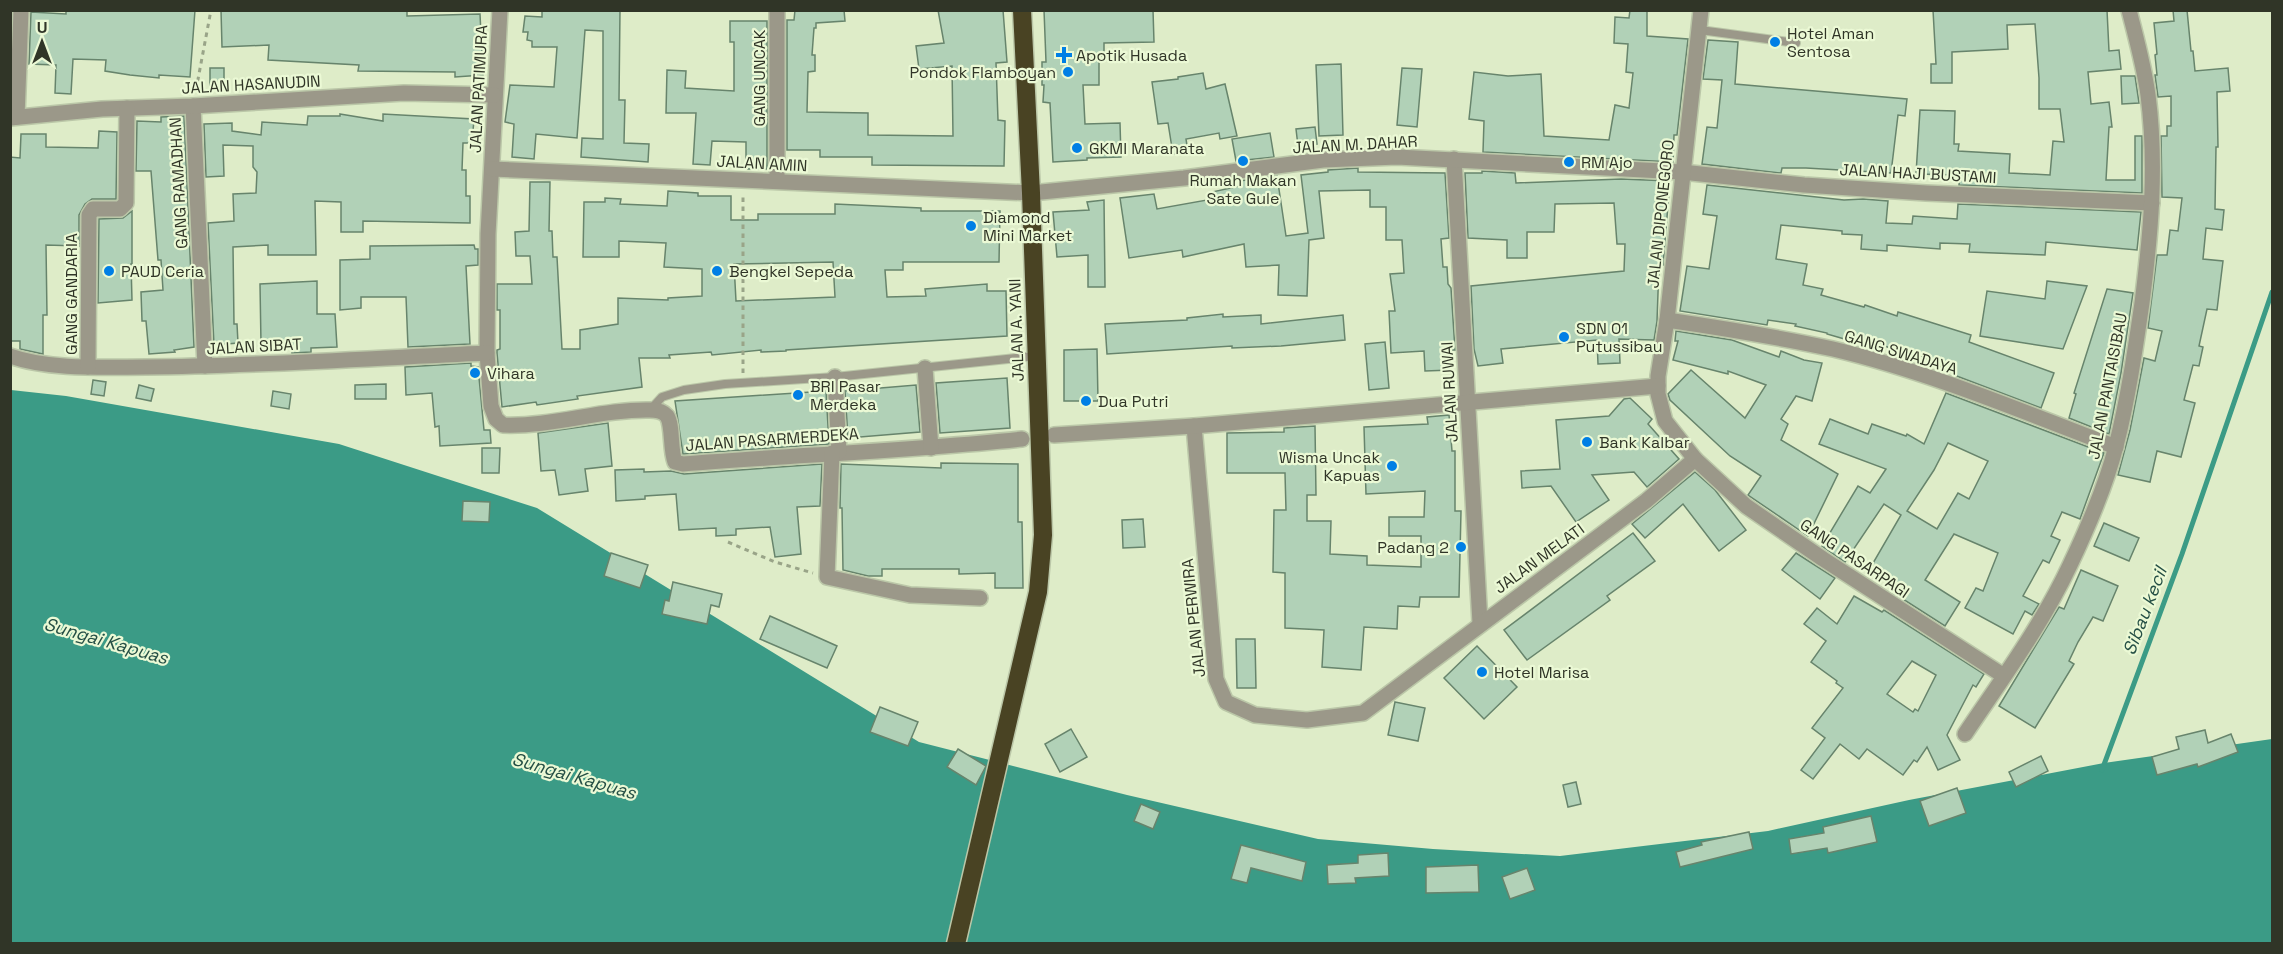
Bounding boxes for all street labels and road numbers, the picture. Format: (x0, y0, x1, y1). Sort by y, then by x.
street label: JALAN PATIMURA (465, 24, 492, 154)
street label: GANG UNCAK (749, 29, 770, 127)
street label: JALAN HASANUDIN (181, 70, 321, 99)
street label: GANG RAMADHAN (165, 117, 192, 249)
street label: JALAN M. DAHAR (1292, 131, 1418, 158)
street label: JALAN DIPONEGORO (1642, 139, 1679, 289)
street label: JALAN AMIN (716, 151, 808, 176)
street label: JALAN HAJI BUSTAMI (1839, 159, 1997, 188)
street label: GANG GANDARIA (61, 233, 82, 355)
street label: JALAN A. YANI (1004, 278, 1029, 382)
street label: JALAN PANTAISIBAU (2083, 311, 2132, 461)
street label: GANG SWADAYA (1842, 325, 1960, 380)
street label: JALAN SIBAT (206, 334, 302, 359)
street label: JALAN RUWAI (1436, 341, 1463, 443)
street label: JALAN PASARMERDEKA (685, 423, 859, 456)
street label: GANG PASARPAGI (1796, 514, 1914, 603)
street label: JALAN MELATI (1490, 519, 1589, 598)
street label: JALAN PERWIRA (1177, 557, 1210, 678)

